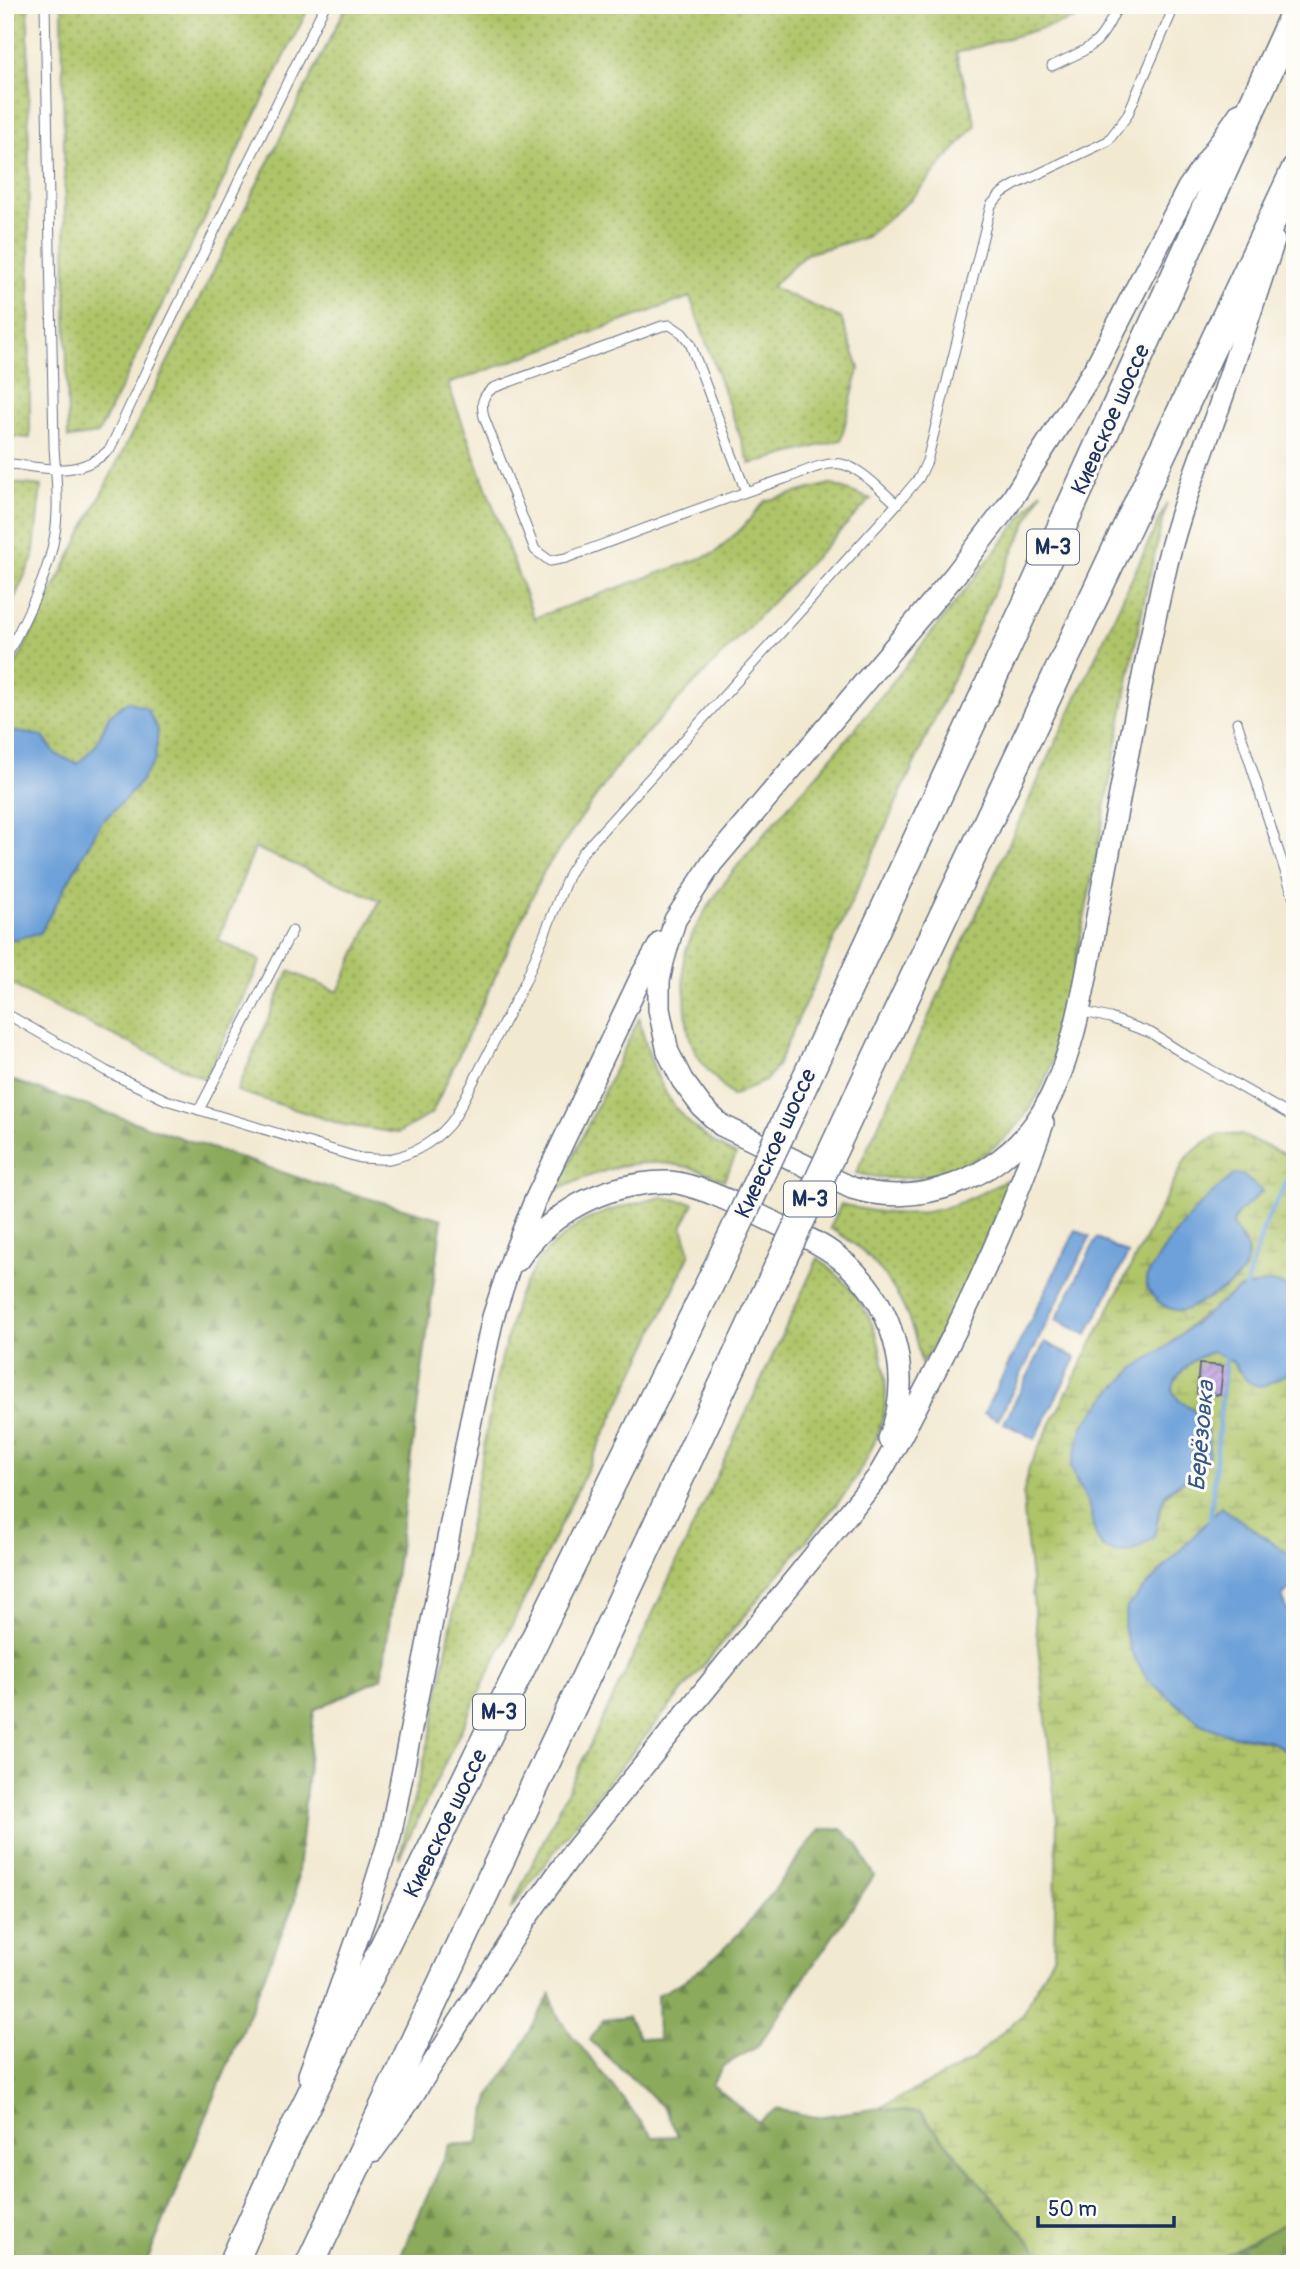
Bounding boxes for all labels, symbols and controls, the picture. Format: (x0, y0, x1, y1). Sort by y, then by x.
street label: Киевское шоссе (1064, 339, 1157, 499)
road number: М-3 (1027, 530, 1079, 564)
street label: Киевское шоссе (728, 1063, 823, 1223)
road number: М-3 (784, 1182, 836, 1216)
water label: Берёзовка (1182, 1378, 1221, 1492)
road number: М-3 (473, 1694, 525, 1730)
street label: Киевское шоссе (397, 1744, 494, 1902)
scale bar (1038, 2185, 1174, 2229)
text: 50 m (1048, 2196, 1097, 2223)

